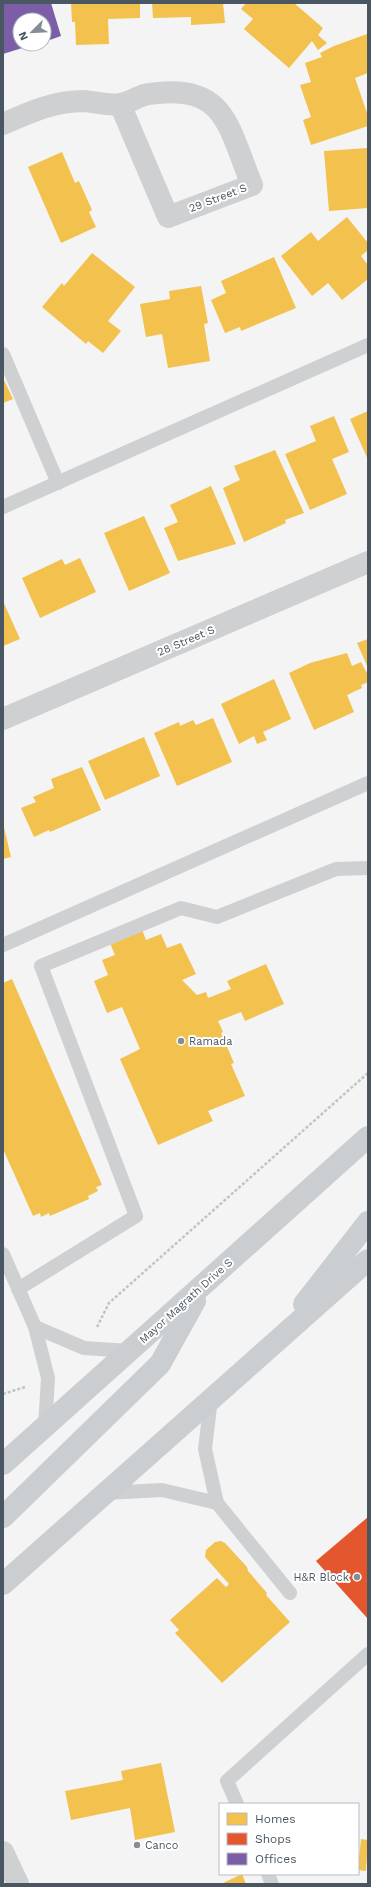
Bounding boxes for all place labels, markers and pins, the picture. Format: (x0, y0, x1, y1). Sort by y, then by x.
place label: Ramada (189, 1035, 232, 1048)
marker: Ramada (176, 1036, 186, 1046)
place label: H&R Block (293, 1571, 349, 1584)
marker: H&R Block (352, 1572, 362, 1582)
place label: Canco (145, 1839, 178, 1852)
marker: Canco (132, 1840, 142, 1850)

